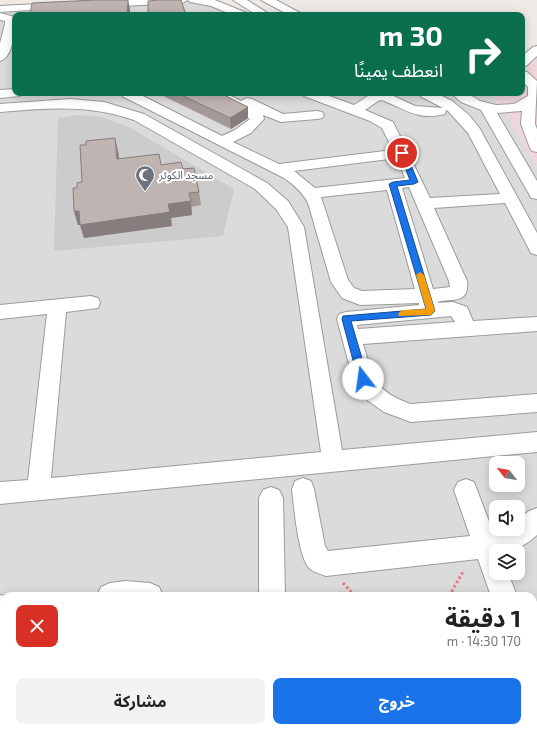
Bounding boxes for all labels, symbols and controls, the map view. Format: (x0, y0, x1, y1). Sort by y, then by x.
text: 30 m (379, 18, 443, 52)
icon: right (457, 28, 509, 80)
text: انعطف يمينًا (354, 59, 443, 81)
pin (385, 136, 419, 170)
icon: arrive (391, 142, 413, 164)
mosque icon: مسجد الكوثر (134, 164, 156, 192)
place label: مسجد الكوثر (158, 168, 214, 182)
position arrow (342, 358, 384, 400)
north arrow (489, 456, 525, 492)
map controls (489, 456, 525, 580)
button: sound (489, 500, 525, 536)
button: layers (489, 544, 525, 580)
text: 1 دقيقة (445, 603, 521, 632)
button: close (16, 605, 58, 647)
text: 170 m · 14:30 (447, 633, 521, 649)
button: مشاركة (16, 678, 265, 724)
button: خروج (273, 678, 521, 724)

